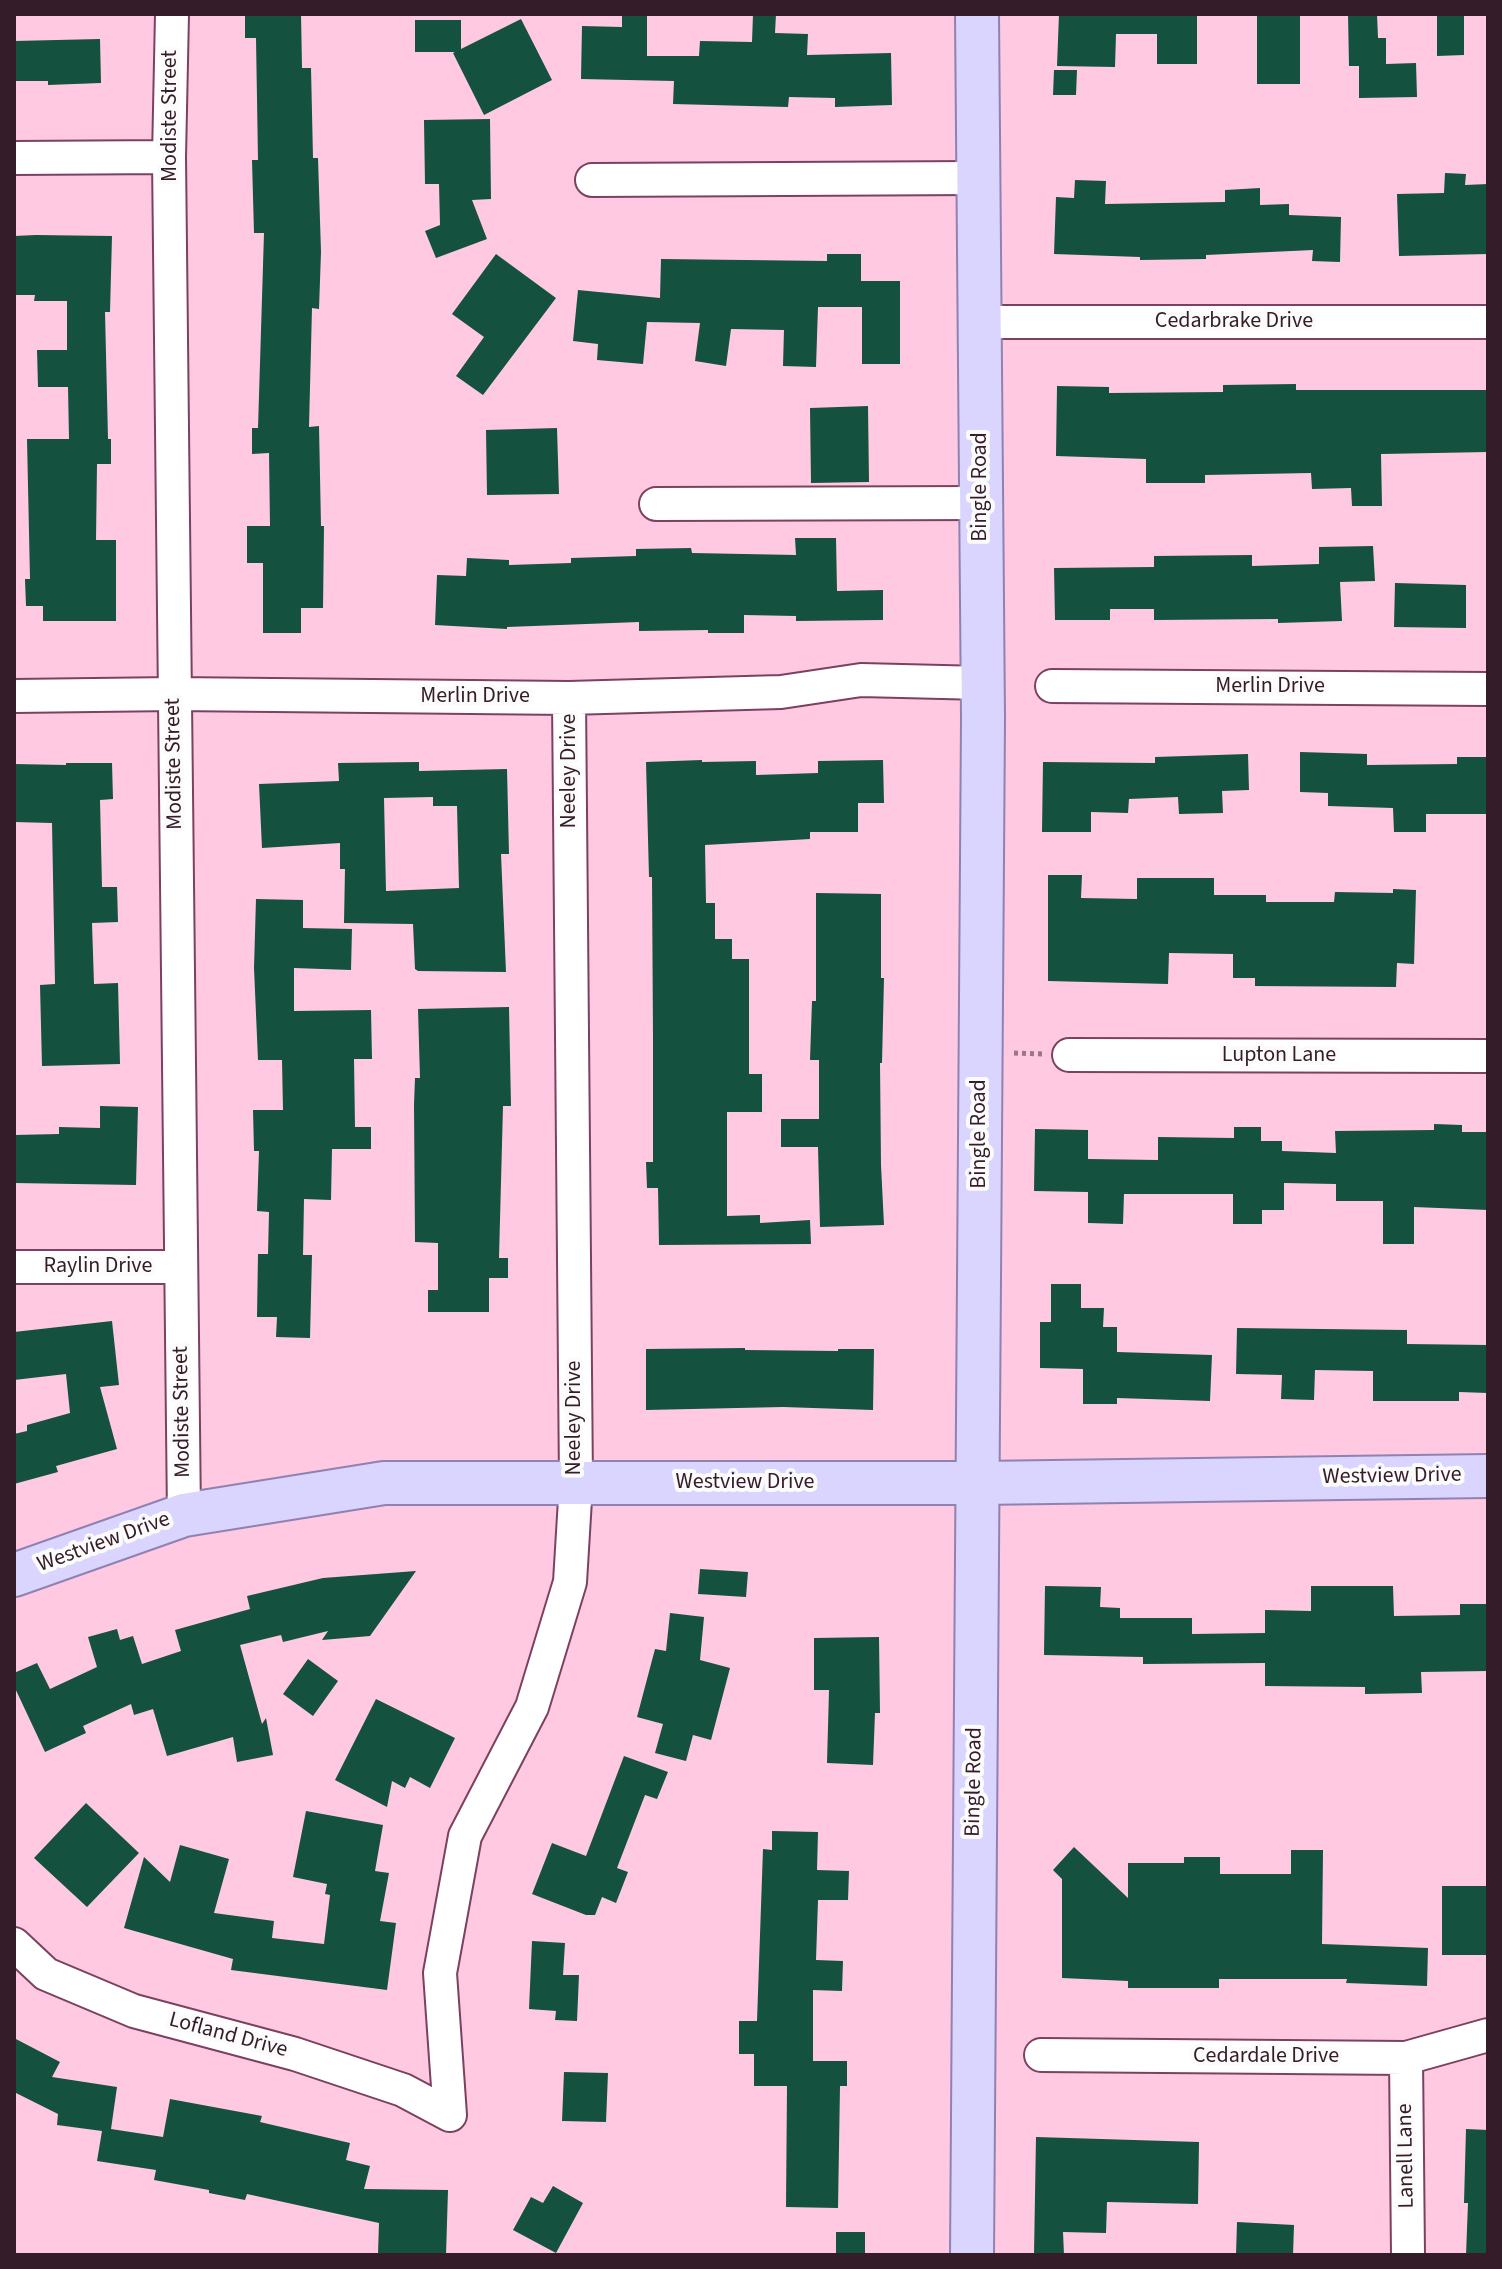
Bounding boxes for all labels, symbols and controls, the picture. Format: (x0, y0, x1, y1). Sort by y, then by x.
street label: Modiste Street (158, 50, 184, 182)
street label: Cedarbrake Drive (1155, 309, 1313, 335)
street label: Bingle Road (968, 432, 994, 542)
street label: Merlin Drive (1215, 674, 1325, 700)
street label: Merlin Drive (420, 684, 530, 710)
street label: Modiste Street (161, 698, 189, 830)
street label: Neeley Drive (557, 713, 583, 829)
street label: Lupton Lane (1222, 1043, 1336, 1069)
street label: Bingle Road (967, 1079, 993, 1189)
street label: Raylin Drive (44, 1254, 152, 1280)
street label: Modiste Street (169, 1346, 197, 1478)
street label: Neeley Drive (562, 1360, 588, 1476)
street label: Westview Drive (1322, 1463, 1462, 1491)
street label: Westview Drive (675, 1470, 815, 1496)
street label: Westview Drive (34, 1507, 174, 1579)
street label: Bingle Road (961, 1727, 989, 1837)
street label: Lofland Drive (166, 2007, 290, 2065)
street label: Cedardale Drive (1193, 2044, 1339, 2070)
street label: Lanell Lane (1393, 2103, 1421, 2209)

